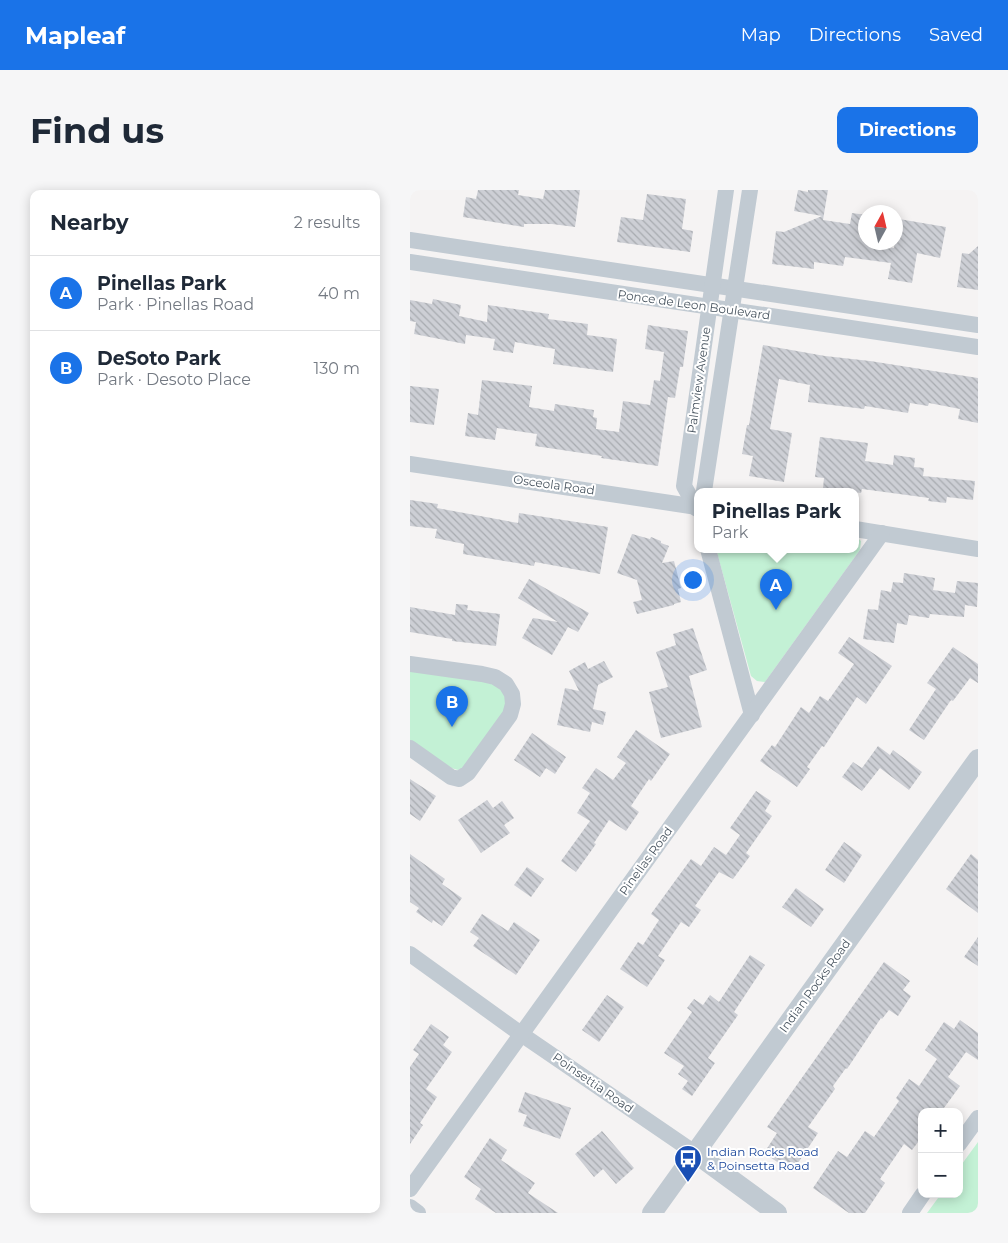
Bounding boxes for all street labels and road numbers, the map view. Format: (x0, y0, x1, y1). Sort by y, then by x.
street label: Ponce de Leon Boulevard (617, 286, 771, 323)
street label: Palmview Avenue (684, 326, 713, 434)
street label: Osceola Road (512, 471, 596, 498)
street label: Pinellas Road (616, 823, 676, 898)
street label: Indian Rocks Road (776, 936, 853, 1035)
street label: Poinsettia Road (550, 1049, 636, 1116)

